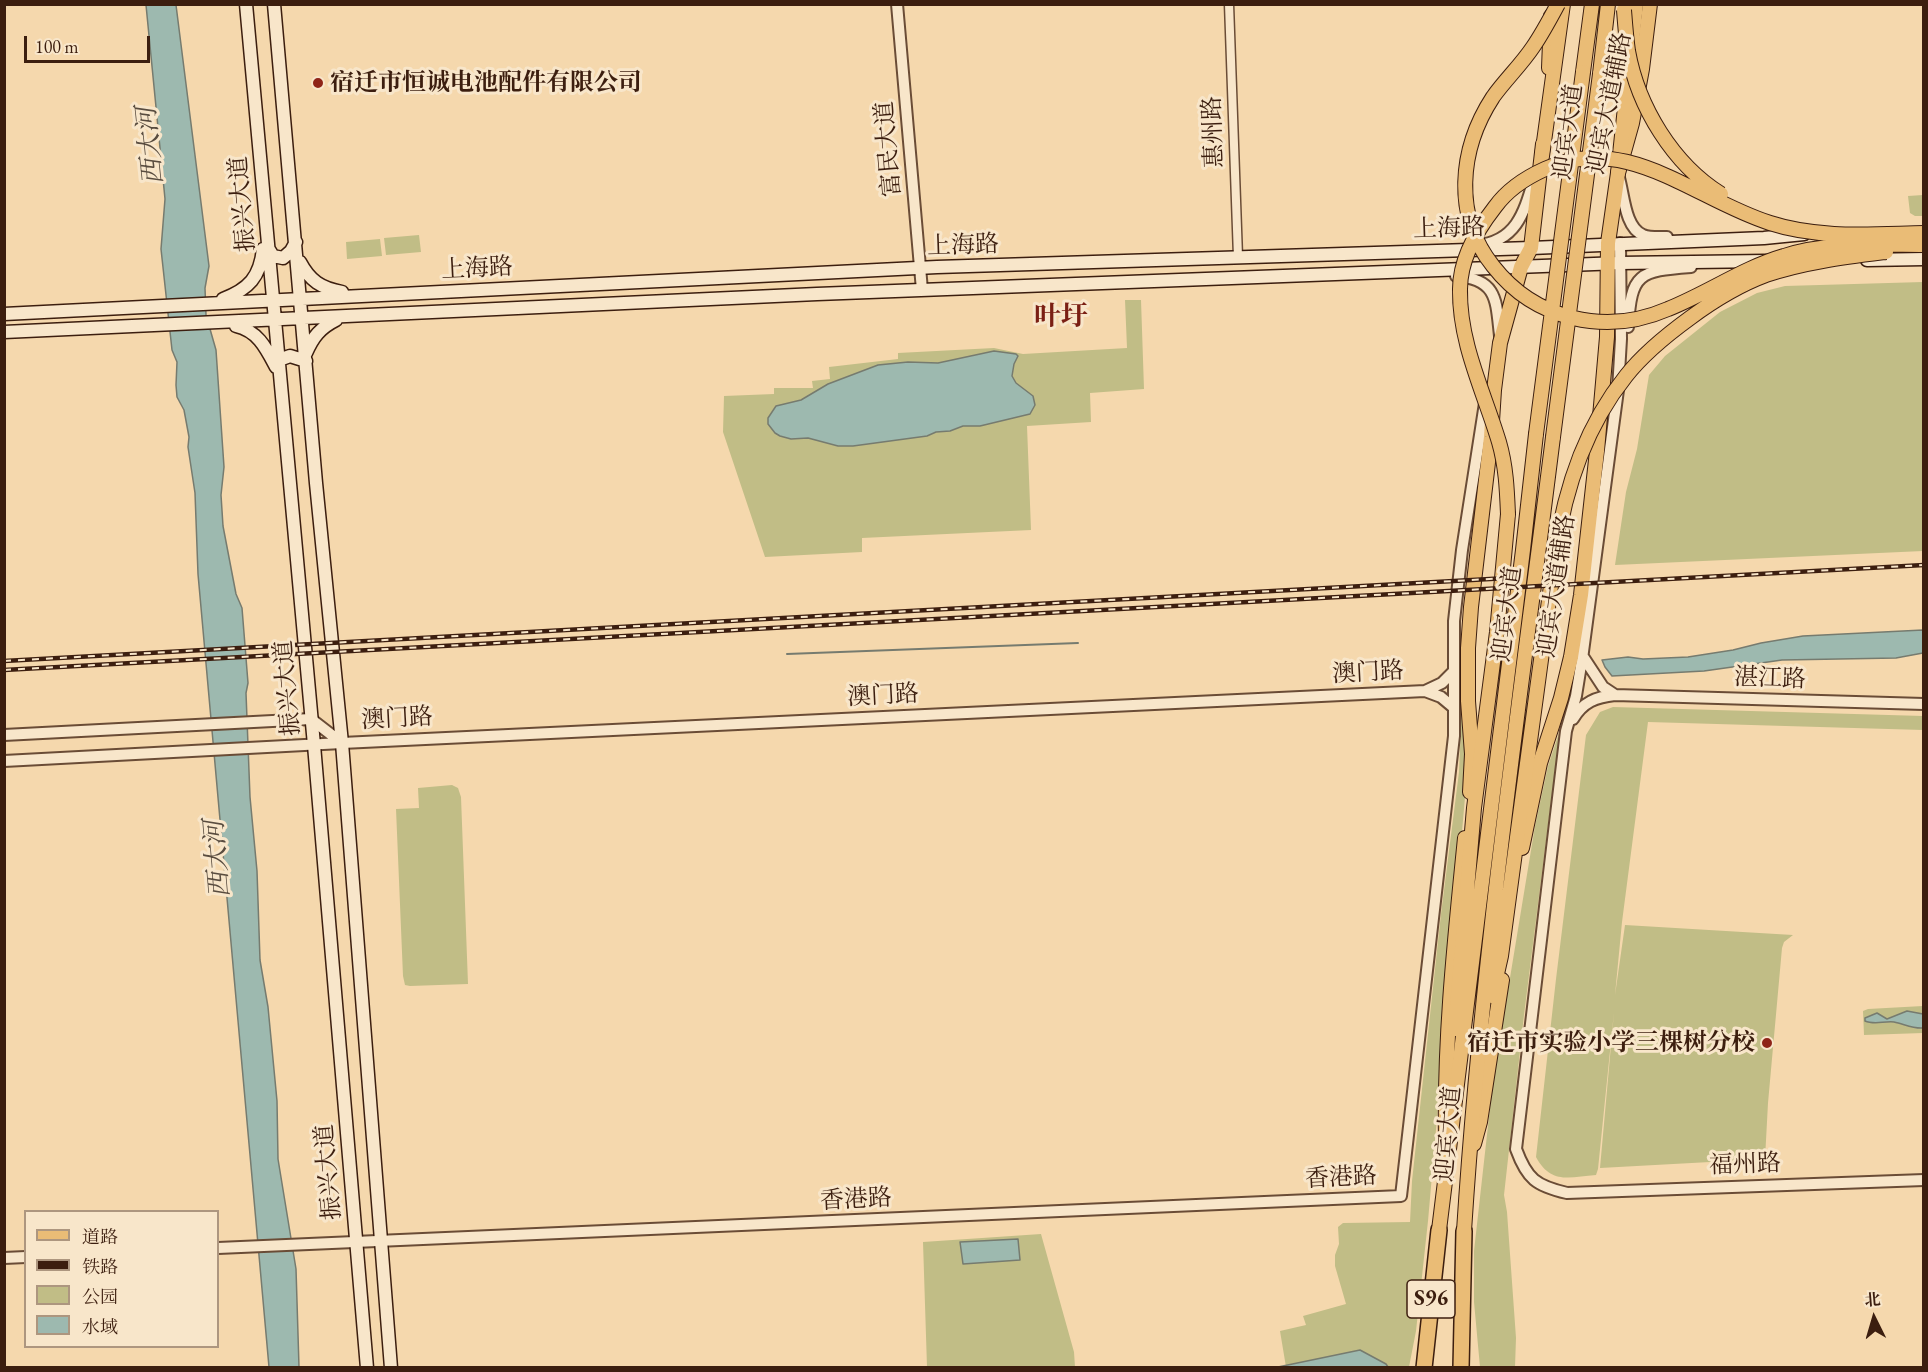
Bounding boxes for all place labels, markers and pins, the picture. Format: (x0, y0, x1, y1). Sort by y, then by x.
place label: 宿迁市恒诚电池配件有限公司 (330, 69, 642, 97)
marker: 宿迁市恒诚电池配件有限公司 (311, 76, 325, 90)
place label: 宿迁市实验小学三棵树分校 (1467, 1029, 1755, 1057)
marker: 宿迁市实验小学三棵树分校 (1760, 1036, 1774, 1050)

